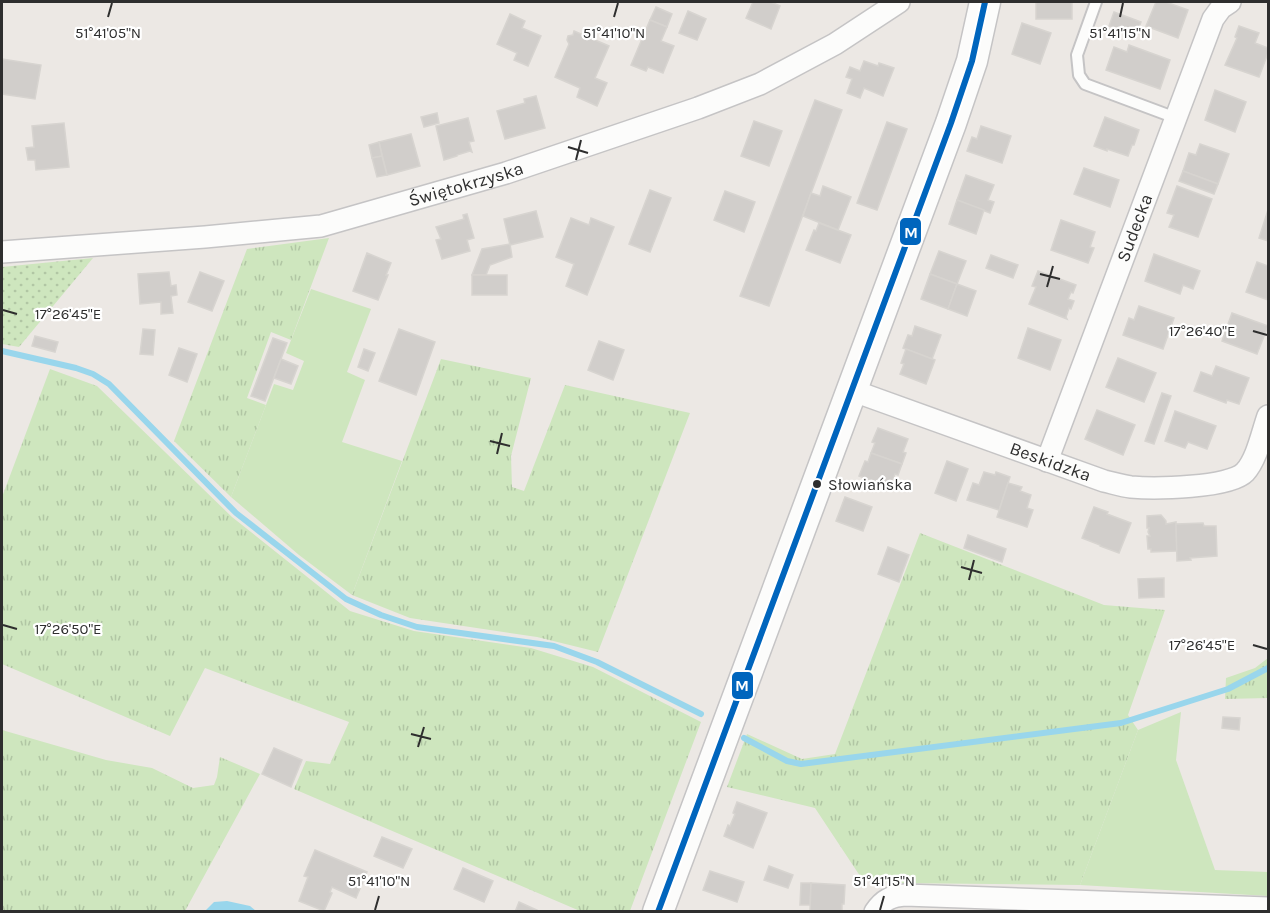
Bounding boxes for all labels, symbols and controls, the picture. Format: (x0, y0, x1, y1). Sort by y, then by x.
text: 51°41'05"N (75, 24, 141, 42)
text: 51°41'10"N (583, 24, 645, 42)
text: 51°41'15"N (1089, 24, 1151, 42)
street label: Świętokrzyska (406, 157, 526, 211)
street label: Sudecka (1112, 191, 1157, 265)
line badge: M (899, 217, 922, 246)
text: M (904, 223, 918, 242)
text: 17°26'45"E (35, 305, 101, 323)
text: 17°26'40"E (1169, 322, 1235, 340)
street label: Beskidzka (1007, 437, 1094, 486)
place label: Słowiańska (828, 475, 912, 494)
marker: Słowiańska (811, 478, 823, 490)
text: 17°26'50"E (35, 620, 101, 638)
text: 17°26'45"E (1169, 636, 1235, 654)
line badge: M (731, 671, 754, 700)
text: M (735, 676, 749, 695)
text: 51°41'10"N (348, 872, 410, 890)
text: 51°41'15"N (853, 872, 915, 890)

